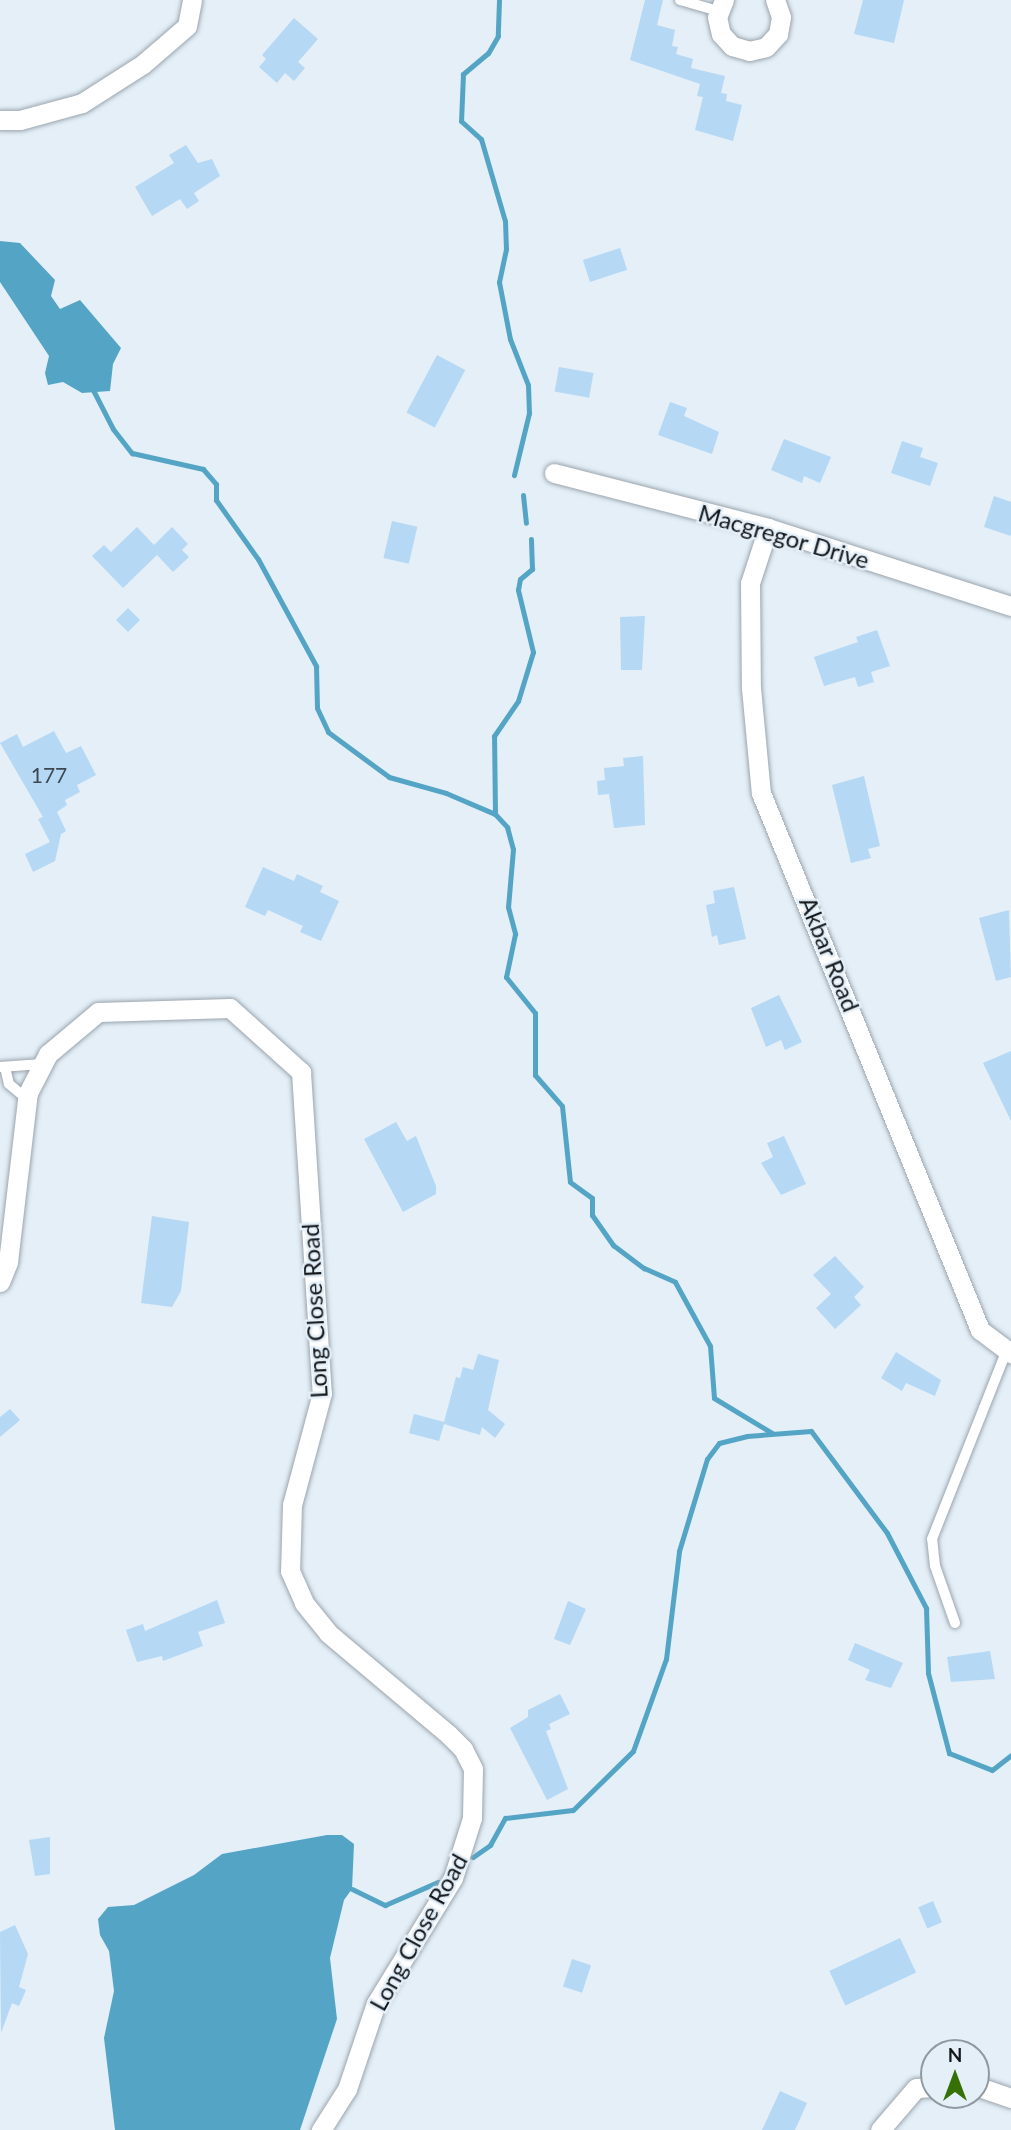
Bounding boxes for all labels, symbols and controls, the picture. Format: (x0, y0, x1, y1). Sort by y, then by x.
street label: Macgregor Drive (695, 498, 873, 574)
house number: 177 (31, 762, 67, 788)
street label: Akbar Road (794, 892, 866, 1016)
street label: Long Close Road (295, 1223, 333, 1399)
street label: Long Close Road (363, 1849, 473, 2015)
north arrow (920, 2039, 990, 2109)
text: N (948, 2043, 962, 2066)

